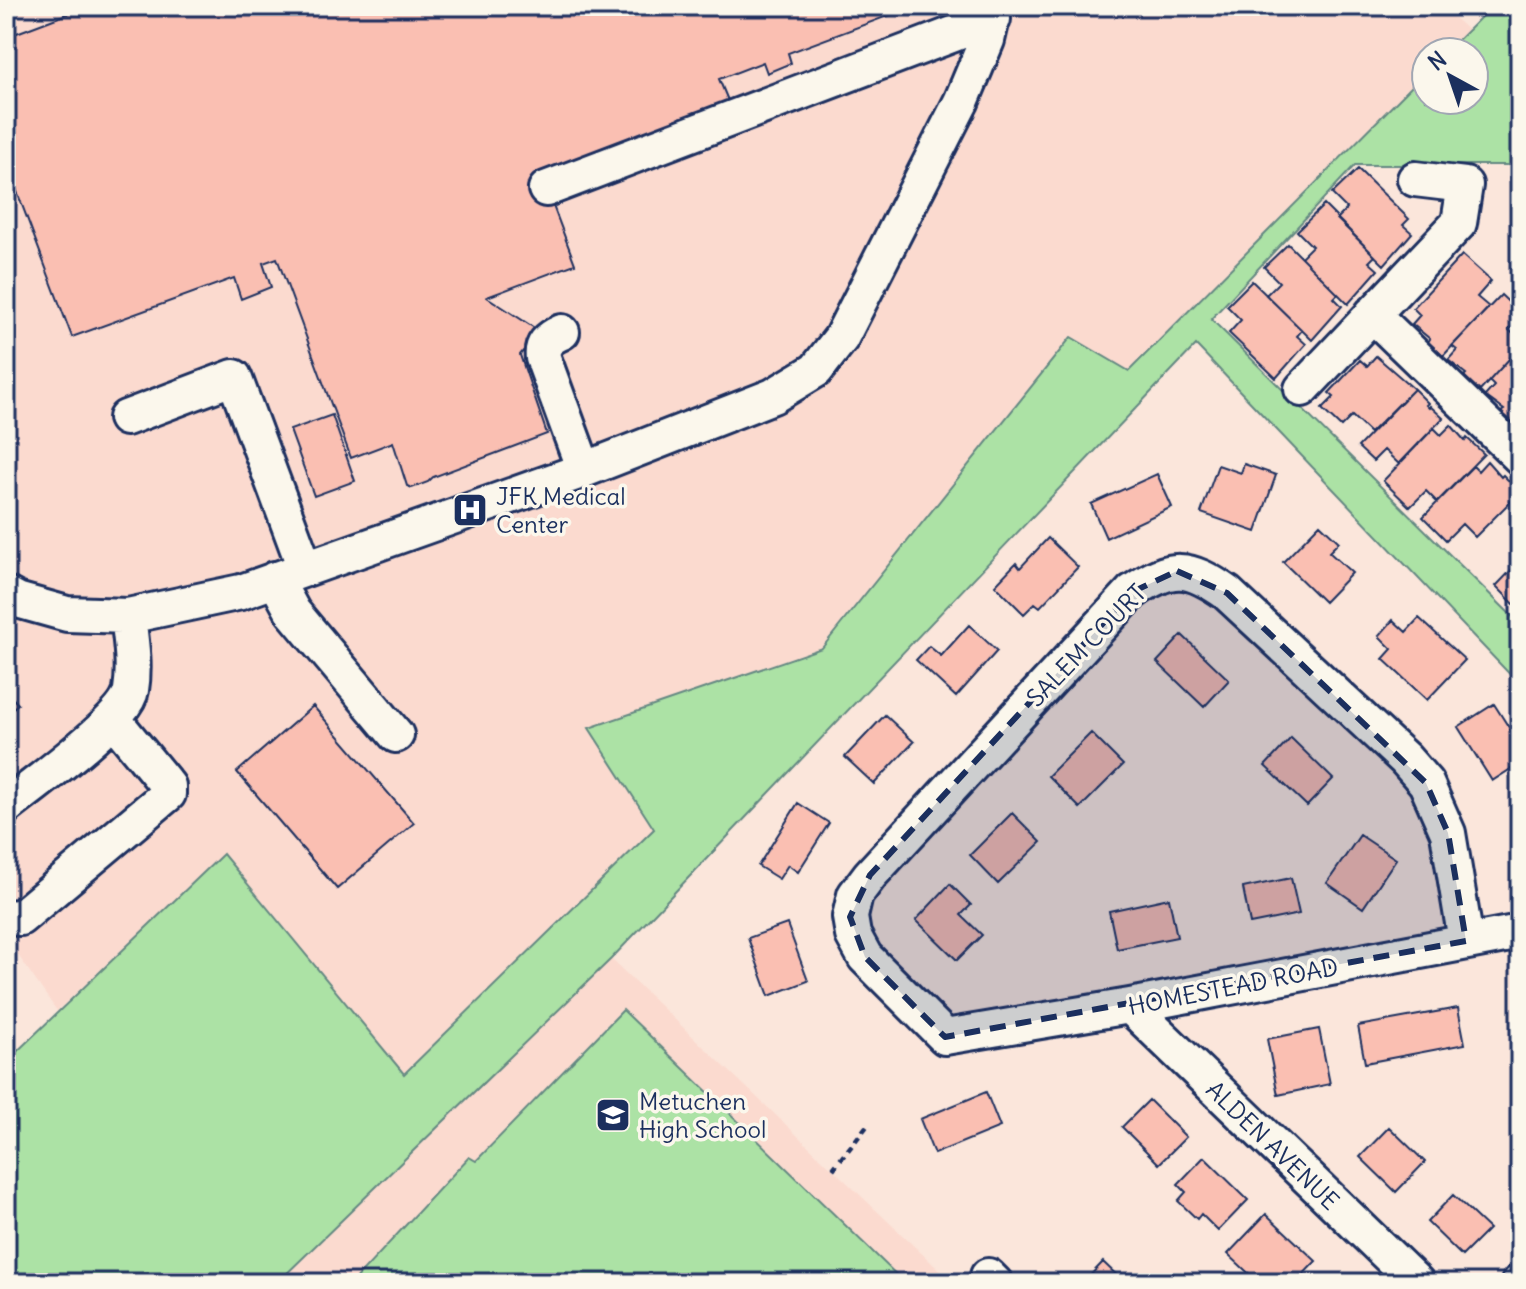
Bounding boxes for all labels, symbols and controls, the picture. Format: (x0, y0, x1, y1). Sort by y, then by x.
north arrow (1410, 36, 1490, 116)
text: N (1422, 45, 1452, 76)
place label: JFK Medical Center (496, 481, 626, 539)
hospital icon: JFK Medical Center (451, 491, 489, 529)
street label: SALEM COURT (1020, 577, 1152, 713)
street label: HOMESTEAD ROAD (1125, 951, 1341, 1021)
street label: ALDEN AVENUE (1200, 1074, 1346, 1216)
place label: Metuchen High School (639, 1086, 766, 1144)
school or university icon: Metuchen High School (594, 1096, 632, 1134)

